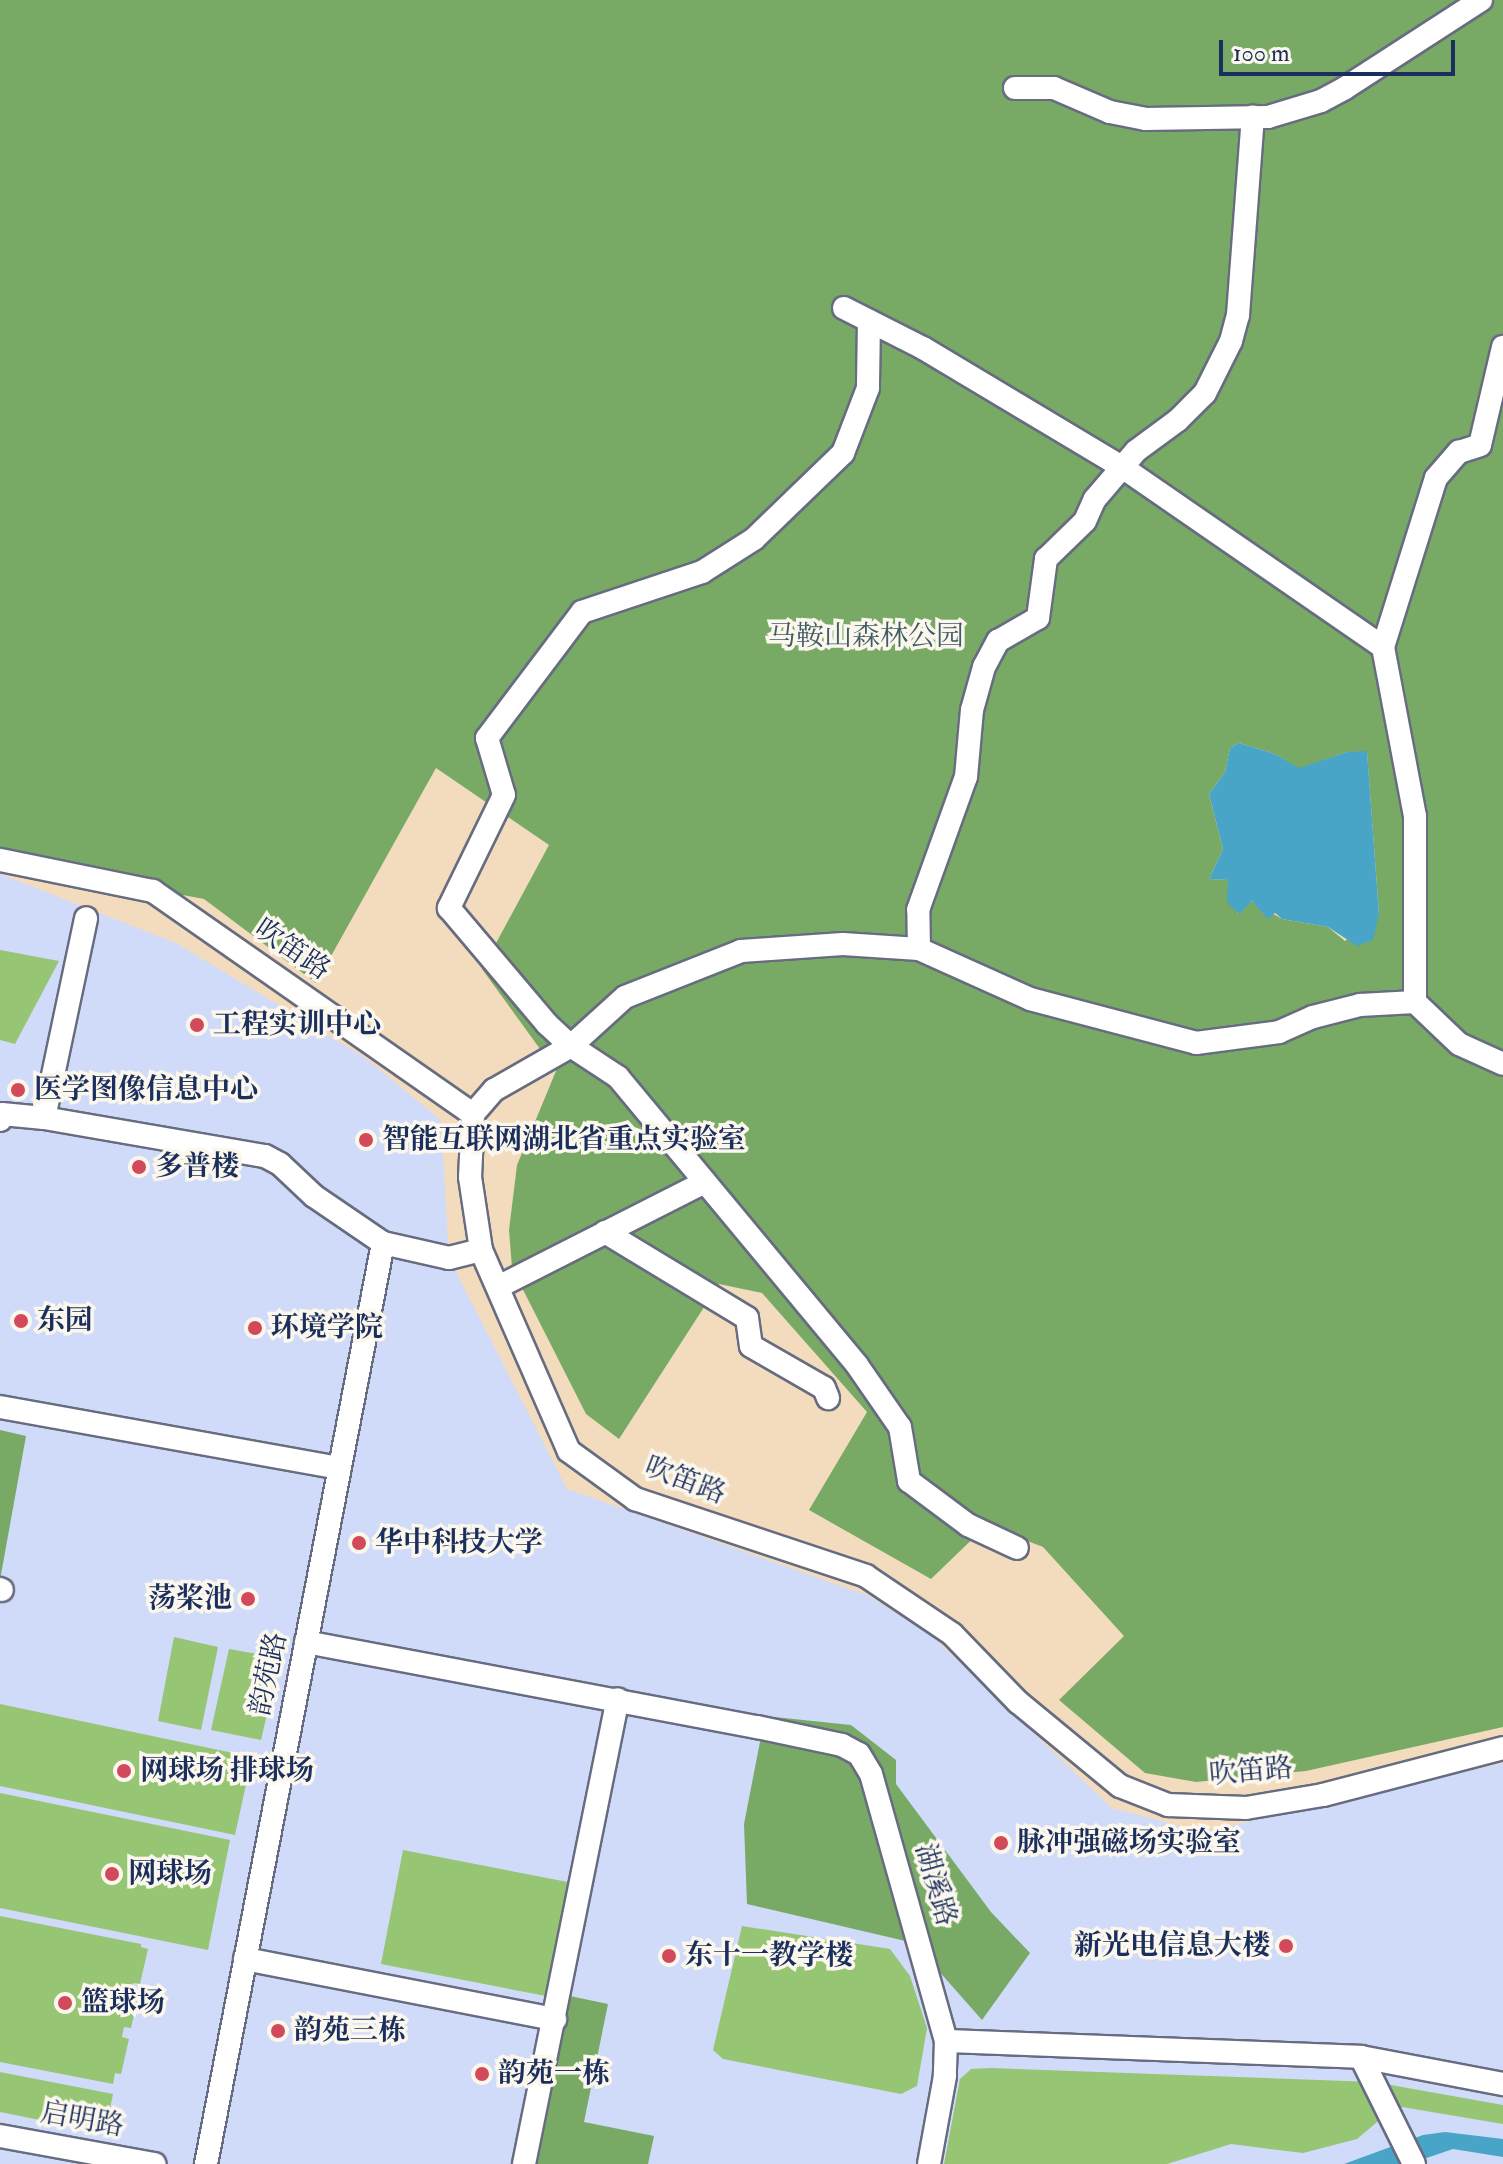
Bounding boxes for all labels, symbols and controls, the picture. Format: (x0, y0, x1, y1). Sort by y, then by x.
scale bar (1223, 24, 1459, 74)
text: 100 m (1233, 38, 1290, 69)
park label: 马鞍山森林公园 (768, 620, 964, 654)
street label: 吹笛路 (248, 913, 336, 987)
place label: 工程实训中心 (213, 1008, 381, 1042)
marker: 工程实训中心 (188, 1016, 206, 1034)
place label: 医学图像信息中心 (34, 1073, 258, 1107)
marker: 医学图像信息中心 (9, 1081, 27, 1099)
place label: 智能互联网湖北省重点实验室 (382, 1123, 746, 1157)
marker: 智能互联网湖北省重点实验室 (357, 1131, 375, 1149)
place label: 多普楼 (155, 1150, 239, 1184)
marker: 多普楼 (130, 1158, 148, 1176)
place label: 东园 (37, 1304, 93, 1338)
place label: 环境学院 (271, 1311, 383, 1345)
marker: 东园 (12, 1312, 30, 1330)
marker: 环境学院 (246, 1319, 264, 1337)
street label: 吹笛路 (640, 1450, 730, 1512)
place label: 华中科技大学 (375, 1526, 543, 1560)
marker: 华中科技大学 (350, 1534, 368, 1552)
place label: 荡桨池 (148, 1582, 232, 1616)
marker: 荡桨池 (239, 1590, 257, 1608)
street label: 韵苑路 (244, 1629, 294, 1719)
street label: 吹笛路 (1208, 1752, 1294, 1792)
place label: 网球场 排球场 (140, 1754, 314, 1788)
marker: 网球场 排球场 (115, 1762, 133, 1780)
place label: 脉冲强磁场实验室 (1017, 1826, 1241, 1860)
marker: 脉冲强磁场实验室 (992, 1834, 1010, 1852)
street label: 湖溪路 (907, 1840, 963, 1930)
place label: 网球场 (128, 1857, 212, 1891)
marker: 网球场 (103, 1865, 121, 1883)
place label: 新光电信息大楼 (1074, 1929, 1270, 1963)
marker: 新光电信息大楼 (1277, 1937, 1295, 1955)
place label: 东十一教学楼 (685, 1939, 853, 1973)
marker: 东十一教学楼 (660, 1947, 678, 1965)
place label: 篮球场 (81, 1986, 165, 2020)
marker: 篮球场 (56, 1994, 74, 2012)
place label: 韵苑三栋 (294, 2014, 406, 2048)
marker: 韵苑三栋 (269, 2022, 287, 2040)
place label: 韵苑一栋 (498, 2057, 610, 2091)
marker: 韵苑一栋 (473, 2065, 491, 2083)
street label: 启明路 (38, 2096, 126, 2144)

